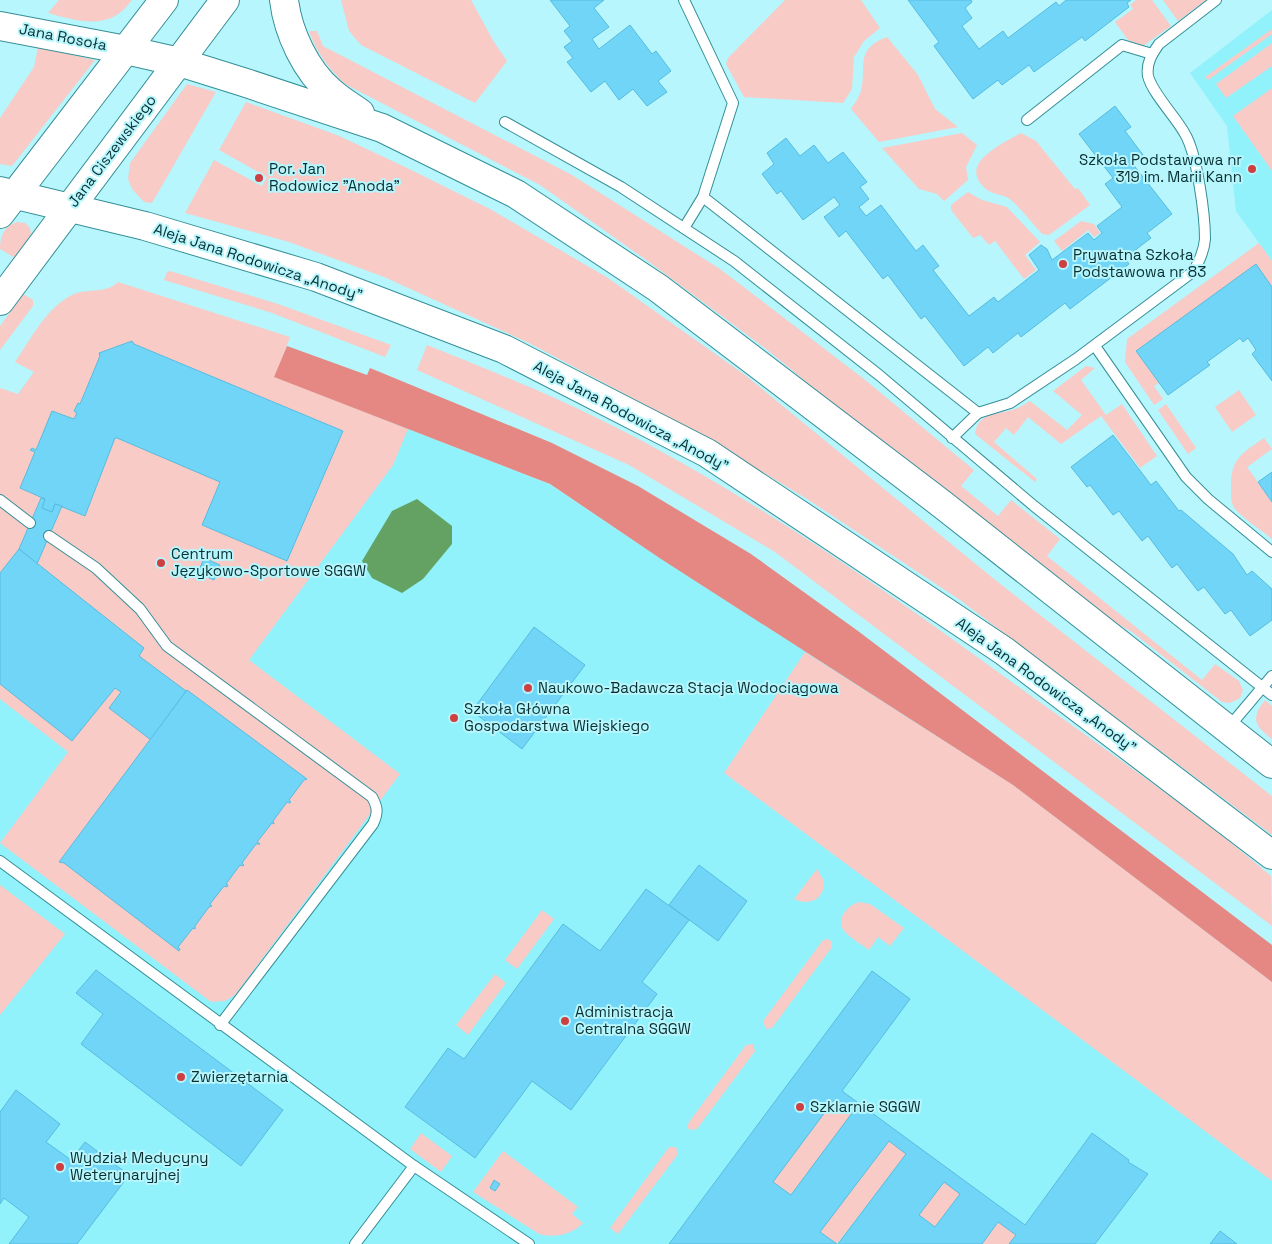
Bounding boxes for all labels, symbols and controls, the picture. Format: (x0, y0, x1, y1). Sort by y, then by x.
street label: Jana Rosoła (18, 19, 109, 54)
street label: Jana Ciszewskiego (63, 91, 160, 211)
place label: Szkoła Podstawowa nr 319 im. Marii Kann (1079, 150, 1242, 186)
place label: Por. Jan Rodowicz "Anoda" (269, 159, 400, 195)
marker: Szkoła Podstawowa nr 319 im. Marii Kann (1246, 163, 1258, 175)
marker: Por. Jan Rodowicz "Anoda" (253, 172, 265, 184)
street label: Aleja Jana Rodowicza „Anody” (151, 219, 365, 304)
place label: Prywatna Szkoła Podstawowa nr 83 (1073, 245, 1206, 281)
marker: Prywatna Szkoła Podstawowa nr 83 (1057, 258, 1069, 270)
street label: Aleja Jana Rodowicza „Anody” (530, 356, 732, 475)
place label: Centrum Językowo-Sportowe SGGW (171, 544, 366, 580)
marker: Centrum Językowo-Sportowe SGGW (155, 557, 167, 569)
street label: Aleja Jana Rodowicza „Anody” (952, 613, 1140, 756)
place label: Naukowo-Badawcza Stacja Wodociągowa (538, 678, 839, 697)
marker: Naukowo-Badawcza Stacja Wodociągowa (522, 682, 534, 694)
place label: Szkoła Główna Gospodarstwa Wiejskiego (464, 699, 650, 735)
marker: Szkoła Główna Gospodarstwa Wiejskiego (448, 712, 460, 724)
place label: Administracja Centralna SGGW (575, 1002, 691, 1038)
marker: Administracja Centralna SGGW (559, 1015, 571, 1027)
place label: Zwierzętarnia (191, 1067, 289, 1086)
marker: Zwierzętarnia (175, 1071, 187, 1083)
place label: Szklarnie SGGW (810, 1097, 921, 1116)
marker: Szklarnie SGGW (794, 1101, 806, 1113)
place label: Wydział Medycyny Weterynaryjnej (70, 1148, 208, 1184)
marker: Wydział Medycyny Weterynaryjnej (54, 1161, 66, 1173)

